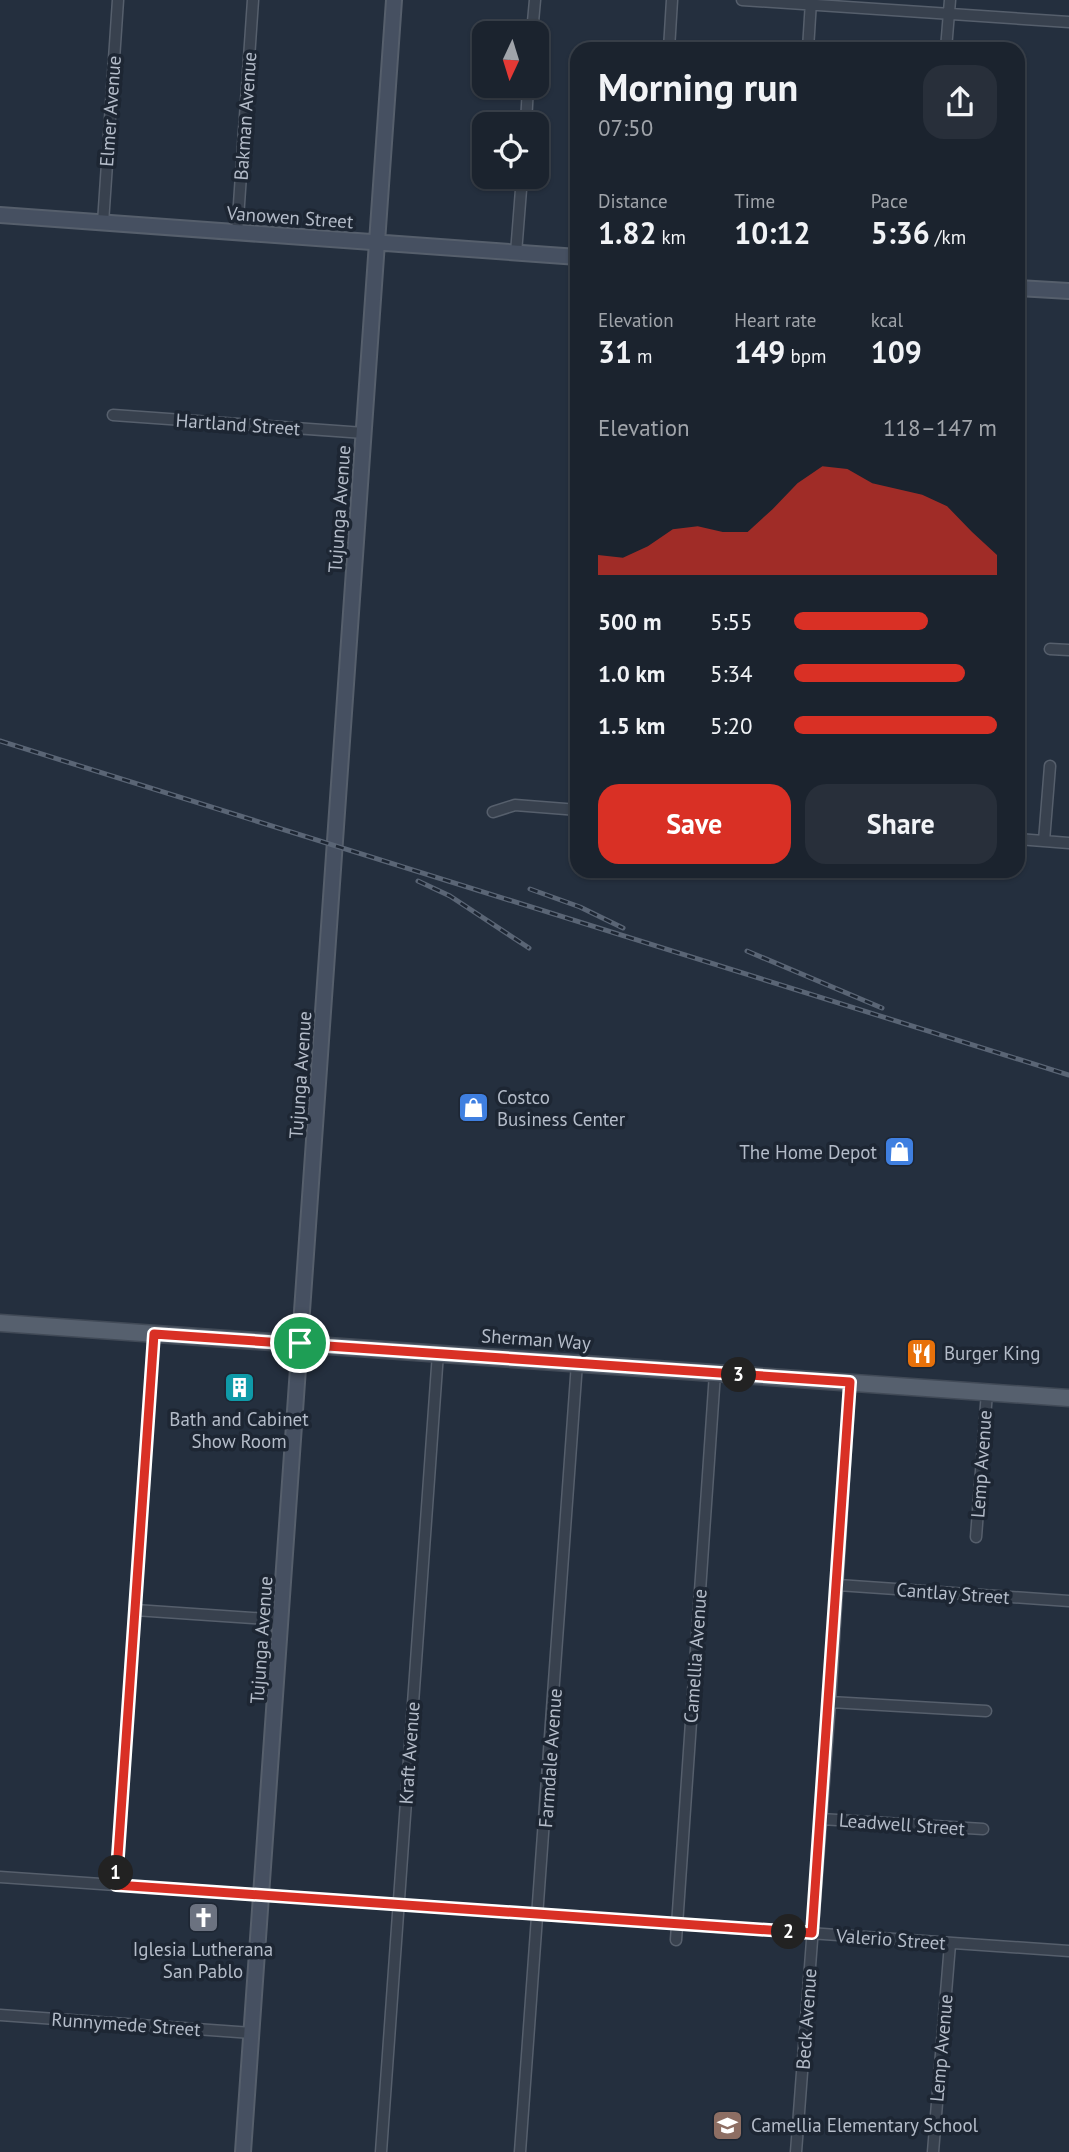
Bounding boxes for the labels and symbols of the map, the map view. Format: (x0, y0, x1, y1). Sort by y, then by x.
north arrow (472, 21, 550, 98)
street label: Bakman Avenue (229, 51, 261, 181)
street label: Elmer Avenue (94, 55, 126, 167)
street label: Vanowen Street (225, 201, 355, 233)
street label: Hartland Street (175, 408, 302, 440)
street label: Tujunga Avenue (323, 444, 355, 574)
street label: Tujunga Avenue (284, 1010, 316, 1140)
place label: Costco Business Center (497, 1085, 626, 1131)
shop icon: Costco Business Center (457, 1091, 491, 1125)
shop icon: The Home Depot (883, 1135, 917, 1169)
place label: The Home Depot (739, 1140, 878, 1164)
pin (270, 1313, 330, 1373)
street label: Sherman Way (480, 1323, 592, 1355)
restaurant icon: Burger King (904, 1336, 938, 1370)
place label: Burger King (944, 1341, 1040, 1365)
pin: 3 (722, 1358, 756, 1392)
building icon: Bath and Cabinet Show Room (222, 1371, 256, 1405)
place label: Bath and Cabinet Show Room (169, 1407, 309, 1453)
street label: Lemp Avenue (965, 1409, 997, 1519)
street label: Tujunga Avenue (245, 1575, 277, 1705)
street label: Cantlay Street (896, 1577, 1011, 1609)
street label: Camellia Avenue (678, 1588, 712, 1724)
street label: Farmdale Avenue (533, 1687, 567, 1829)
street label: Kraft Avenue (393, 1701, 425, 1805)
street label: Leadwell Street (838, 1808, 966, 1840)
pin: 1 (99, 1856, 134, 1890)
church icon: Iglesia Lutherana San Pablo (186, 1901, 220, 1935)
pin: 2 (772, 1914, 806, 1950)
street label: Valerio Street (834, 1923, 947, 1955)
place label: Iglesia Lutherana San Pablo (133, 1937, 273, 1983)
street label: Beck Avenue (790, 1968, 822, 2070)
street label: Lemp Avenue (924, 1993, 958, 2103)
street label: Runnymede Street (51, 2007, 202, 2041)
school or university icon: Camellia Elementary School (711, 2108, 745, 2142)
place label: Camellia Elementary School (751, 2113, 979, 2137)

